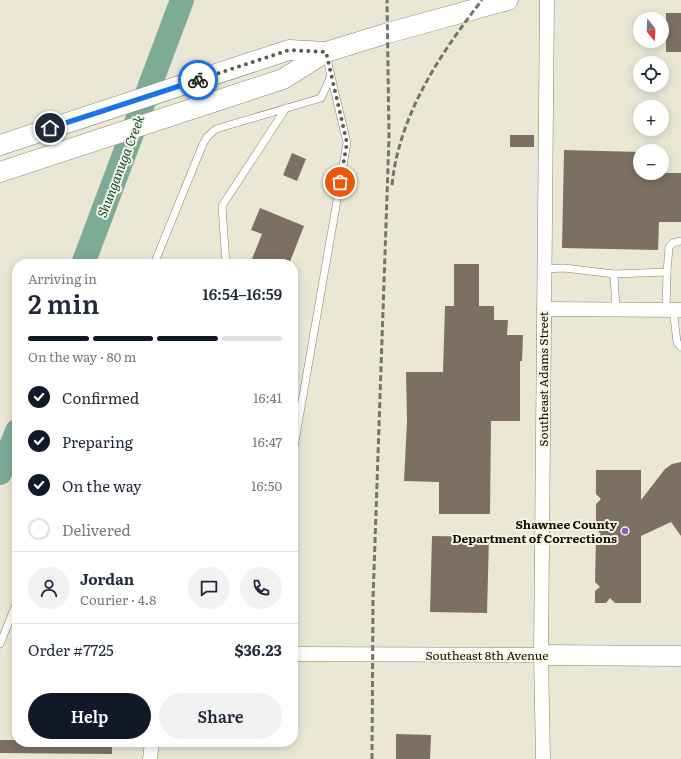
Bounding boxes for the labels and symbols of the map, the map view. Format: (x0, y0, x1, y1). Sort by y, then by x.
north arrow (633, 12, 669, 48)
courier (178, 60, 218, 100)
pin (33, 111, 67, 145)
water label: Shunganuga Creek (92, 111, 149, 220)
pin (323, 165, 357, 199)
street label: Southeast Adams Street (534, 311, 552, 447)
place label: Shawnee County Department of Corrections (452, 515, 618, 547)
marker: Shawnee County Department of Corrections (620, 526, 630, 536)
street label: Southeast 8th Avenue (425, 646, 549, 664)

